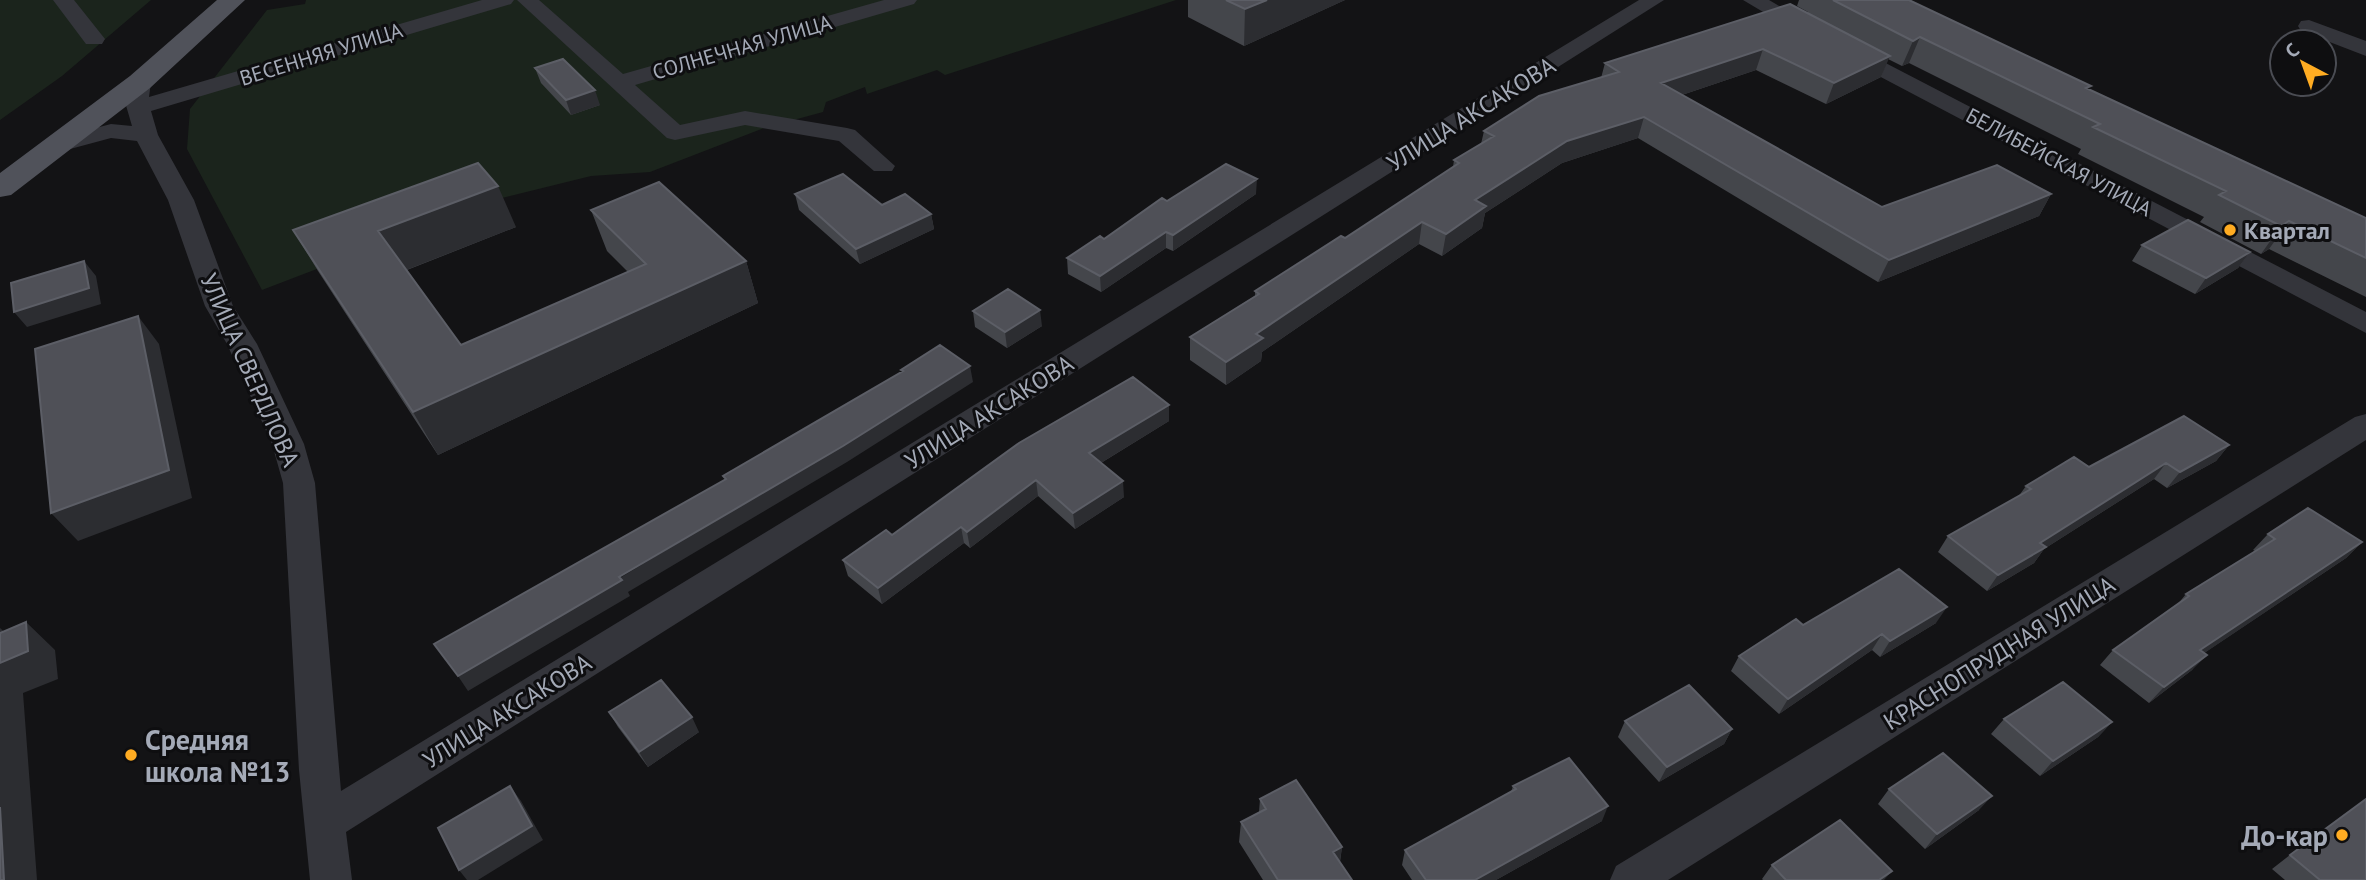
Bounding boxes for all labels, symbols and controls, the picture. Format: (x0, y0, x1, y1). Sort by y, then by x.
street label: СОЛНЕЧНАЯ УЛИЦА (649, 8, 835, 86)
street label: ВЕСЕННЯЯ УЛИЦА (236, 16, 406, 92)
north arrow (2268, 28, 2338, 98)
text: С (2280, 37, 2304, 63)
street label: УЛИЦА АКСАКОВА (1381, 50, 1561, 178)
street label: БЕЛИБЕЙСКАЯ УЛИЦА (1962, 102, 2157, 223)
place label: Квартал (2244, 215, 2330, 246)
marker: Квартал (2222, 222, 2238, 238)
street label: УЛИЦА СВЕРДЛОВА (193, 269, 307, 471)
street label: УЛИЦА АКСАКОВА (899, 348, 1079, 476)
street label: КРАСНОПРУДНАЯ УЛИЦА (1877, 569, 2121, 737)
street label: УЛИЦА АКСАКОВА (417, 647, 597, 775)
place label: Средняя школа №13 (145, 721, 290, 790)
marker: Средняя школа №13 (123, 747, 139, 763)
place label: До-кар (2241, 817, 2328, 854)
marker: До-кар (2334, 827, 2350, 843)

